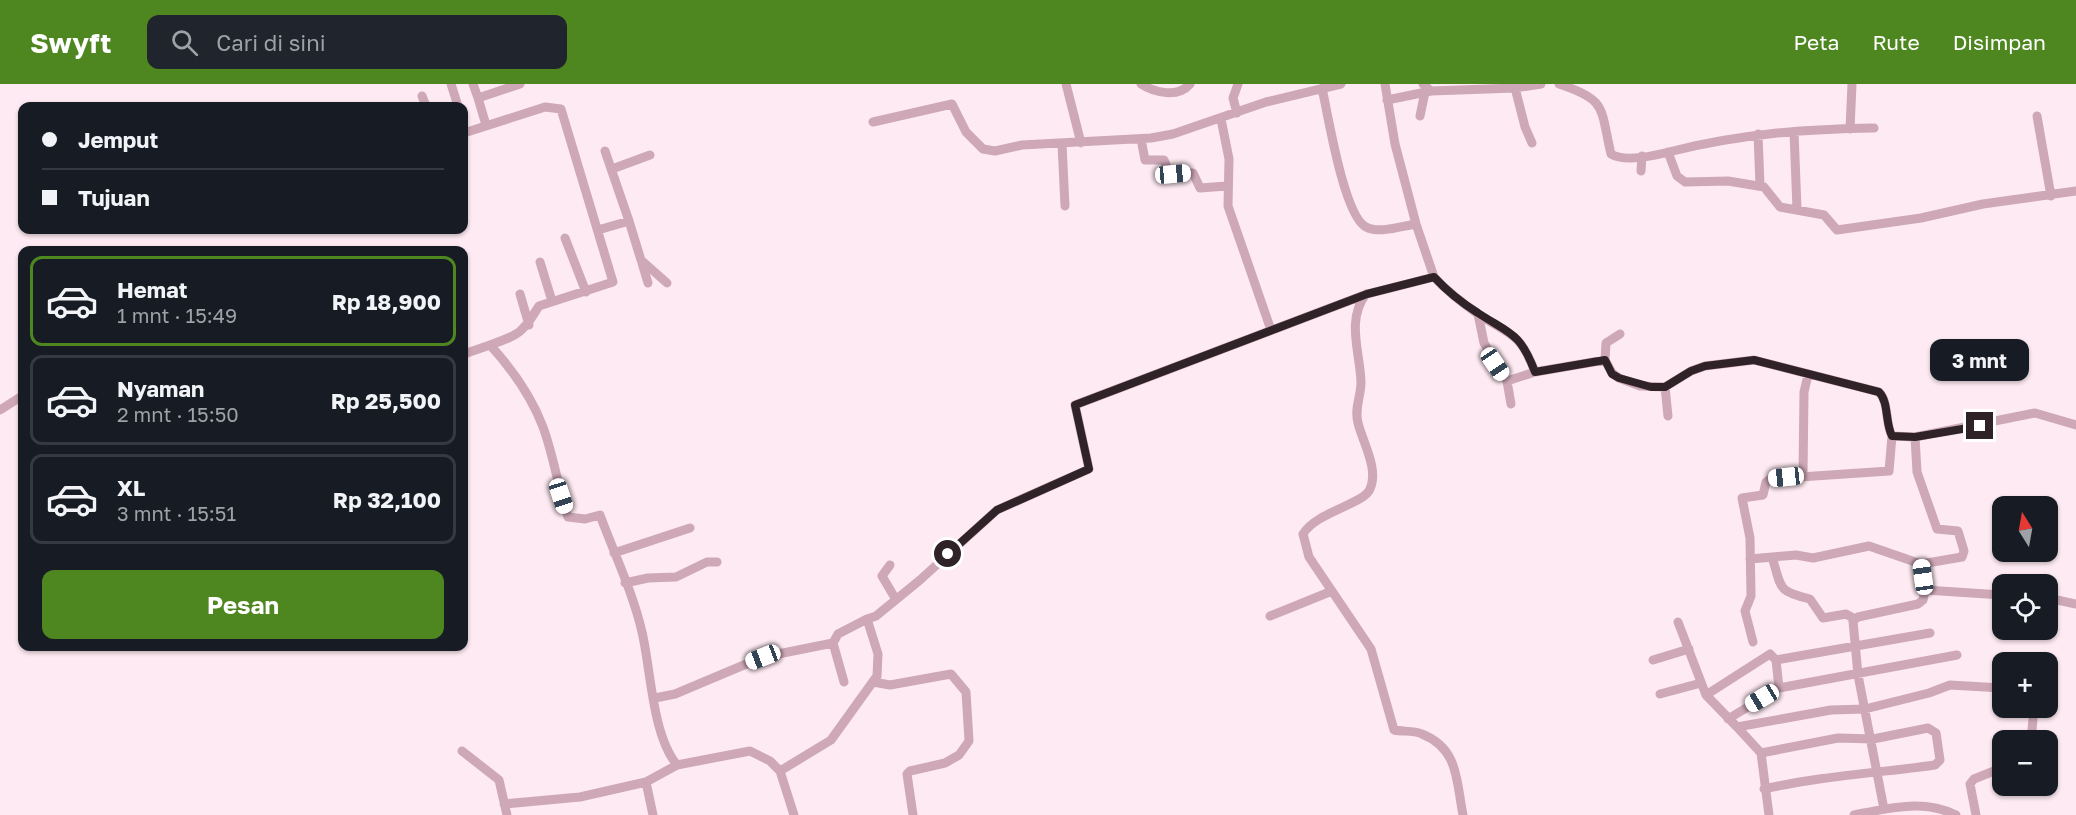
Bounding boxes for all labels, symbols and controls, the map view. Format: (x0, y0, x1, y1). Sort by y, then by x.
search box (147, 15, 567, 69)
text: Swyft (30, 26, 111, 59)
icon: search (168, 26, 201, 59)
text: Cari di sini (216, 29, 326, 56)
text: Peta (1793, 29, 1839, 55)
text: Rute (1872, 29, 1920, 55)
text: Disimpan (1953, 29, 2046, 55)
text: Jemput (78, 126, 158, 153)
car (1154, 163, 1192, 185)
text: Tujuan (78, 184, 150, 211)
icon: car (45, 274, 99, 328)
text: Hemat (117, 276, 188, 303)
text: Rp 18,900 (332, 288, 441, 315)
text: 1 mnt · 15:49 (117, 303, 237, 327)
callout: 3 mnt (1930, 339, 2030, 381)
car (1477, 344, 1513, 384)
text: 3 mnt (1952, 348, 2007, 372)
icon: car (45, 373, 99, 427)
text: Nyaman (117, 375, 204, 402)
text: Rp 25,500 (331, 387, 441, 414)
text: 2 mnt · 15:50 (117, 402, 239, 426)
route end (1966, 412, 1993, 439)
car (1767, 466, 1805, 488)
icon: car (45, 472, 99, 526)
text: XL (117, 474, 145, 501)
car (547, 476, 575, 516)
text: Rp 32,100 (333, 486, 441, 513)
north arrow (1992, 496, 2058, 562)
map controls (1992, 496, 2058, 796)
text: 3 mnt · 15:51 (117, 501, 236, 525)
route start (934, 540, 961, 567)
car (1912, 558, 1934, 596)
button: Pesan (42, 570, 444, 639)
button: locate (1992, 574, 2058, 640)
car (743, 642, 783, 672)
button: + (1992, 652, 2058, 718)
car (1742, 681, 1782, 715)
button: − (1992, 730, 2058, 796)

